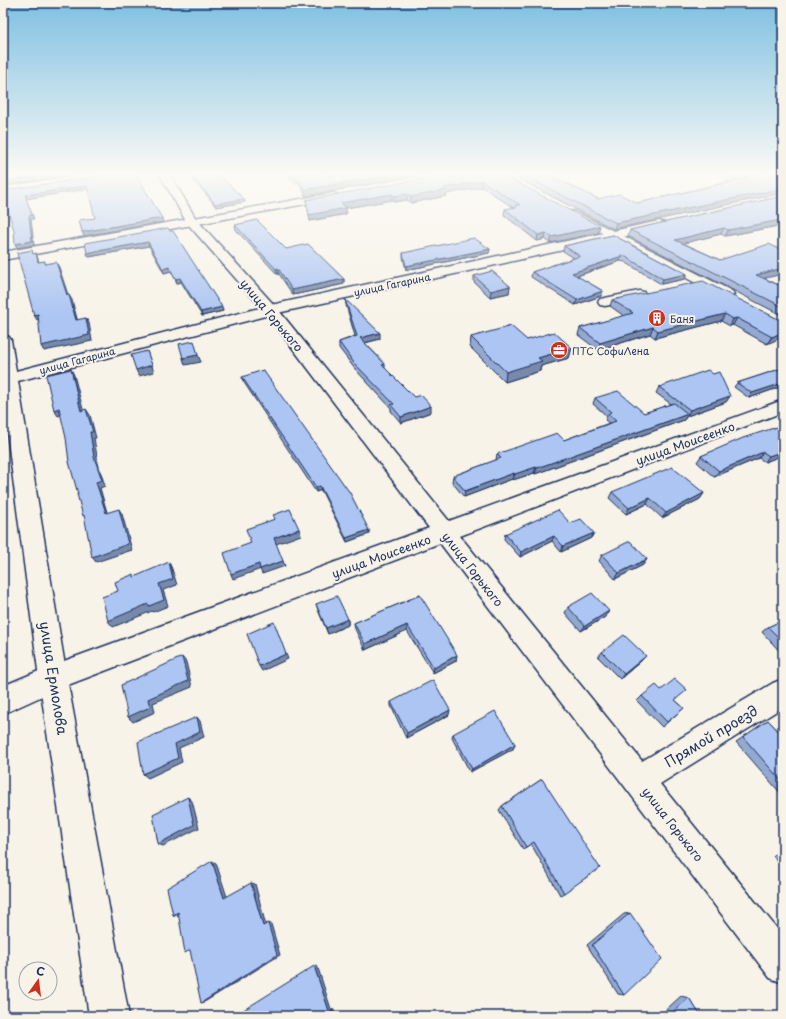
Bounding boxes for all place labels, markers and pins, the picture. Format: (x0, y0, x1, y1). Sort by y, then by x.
building icon: Баня (647, 308, 667, 328)
place label: Баня (670, 311, 694, 326)
office icon: ПТС СофиЛена (549, 340, 569, 360)
place label: ПТС СофиЛена (572, 343, 650, 358)

